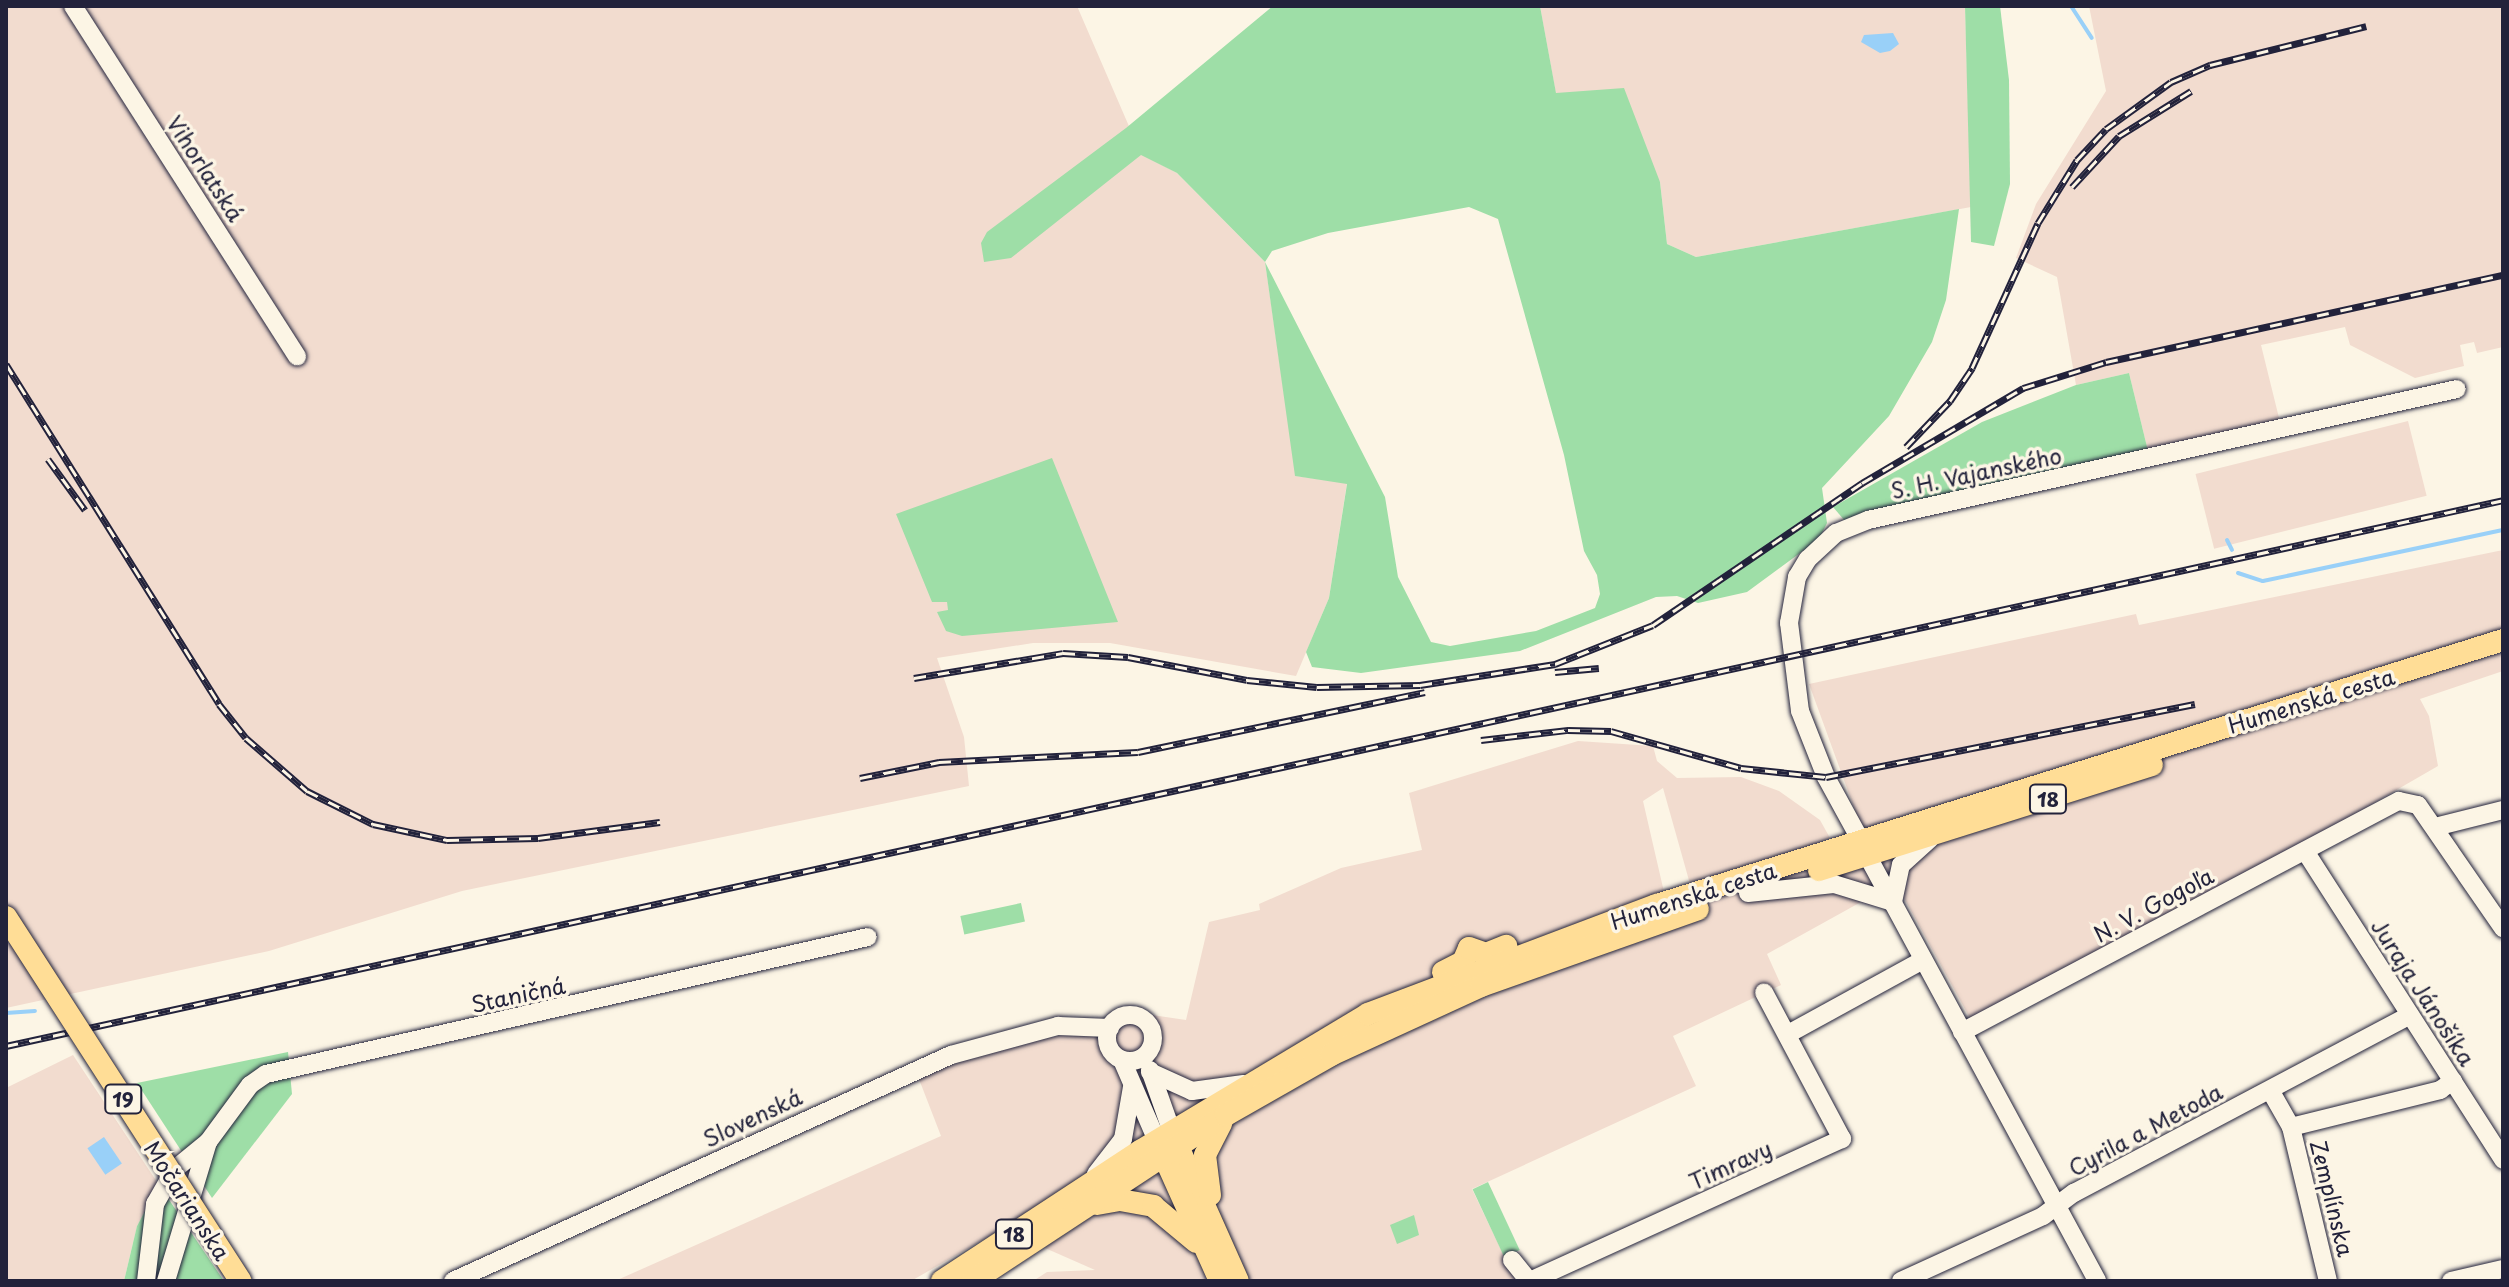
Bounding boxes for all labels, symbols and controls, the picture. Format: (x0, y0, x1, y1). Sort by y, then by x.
street label: Vihorlatská (162, 110, 250, 226)
street label: S. H. Vajanského (1887, 441, 2065, 503)
street label: Humenská cesta (2224, 662, 2398, 738)
road number: 18 (2028, 783, 2068, 815)
street label: Humenská cesta (1606, 856, 1780, 934)
street label: N. V. Gogoľa (2089, 861, 2217, 947)
street label: Juraja Jánošíka (2367, 913, 2481, 1071)
street label: Staničná (469, 971, 567, 1017)
street label: Cyrila a Metoda (2063, 1077, 2227, 1181)
road number: 19 (103, 1083, 143, 1115)
street label: Slovenská (698, 1083, 806, 1151)
street label: Timravy (1684, 1134, 1776, 1194)
street label: Močarianska (140, 1136, 236, 1264)
street label: Zemplínska (2306, 1137, 2360, 1259)
road number: 18 (994, 1218, 1034, 1250)

